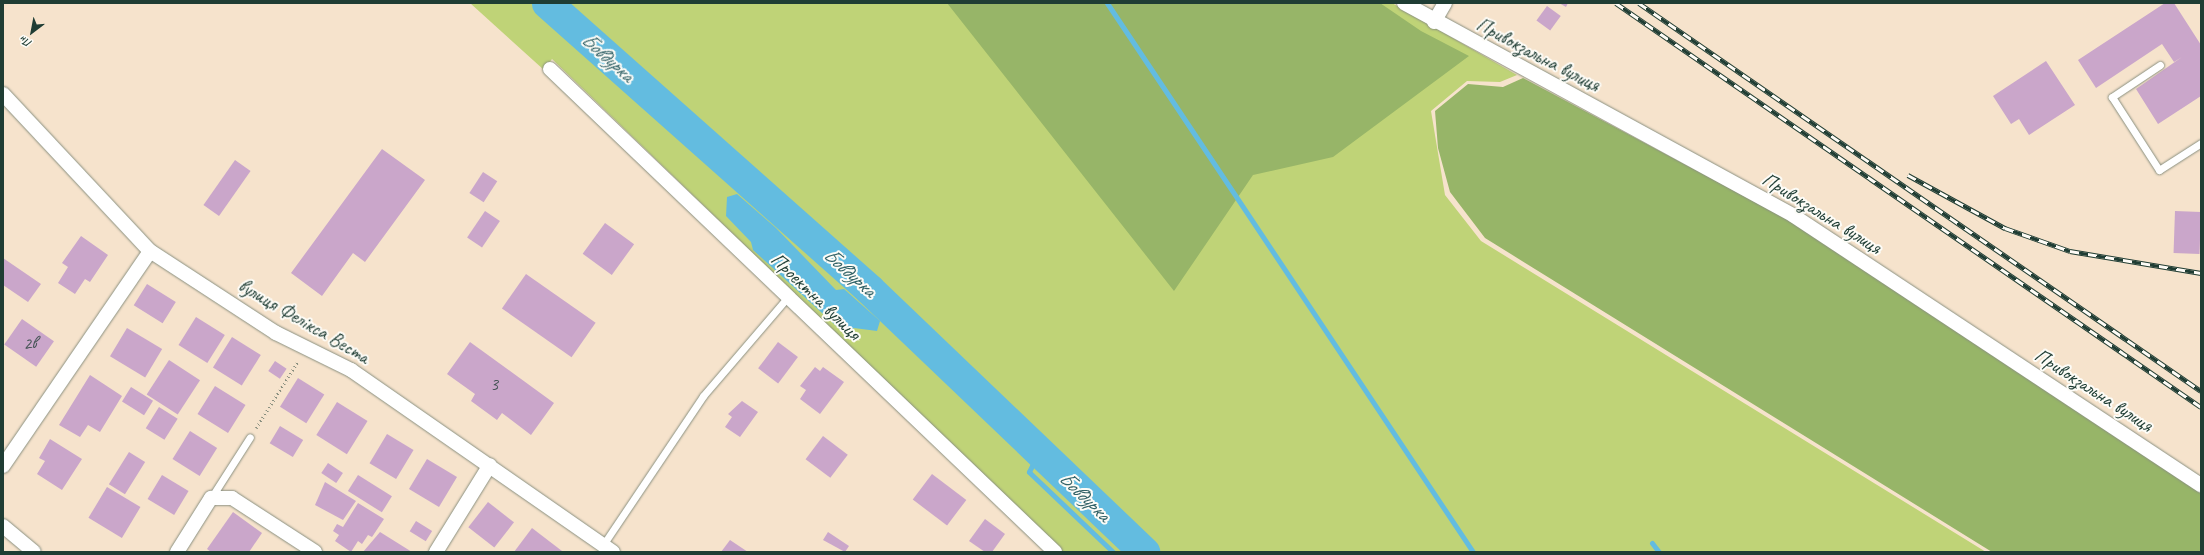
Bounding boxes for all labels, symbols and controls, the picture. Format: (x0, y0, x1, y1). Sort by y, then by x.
north arrow (12, 12, 52, 52)
street label: Привокзальна вулиця (1472, 12, 1604, 98)
water label: Бовдурка (577, 27, 639, 87)
text: Пн (17, 33, 34, 51)
street label: Привокзальна вулиця (1758, 167, 1886, 259)
water label: Бовдурка (819, 242, 881, 302)
street label: Проектна вулиця (766, 247, 866, 345)
street label: вулиця Фелікса Веста (233, 273, 375, 369)
house number: 2в (23, 332, 37, 354)
street label: Привокзальна вулиця (2030, 343, 2158, 437)
house number: 3 (490, 373, 498, 395)
water label: Бовдурка (1054, 465, 1116, 527)

